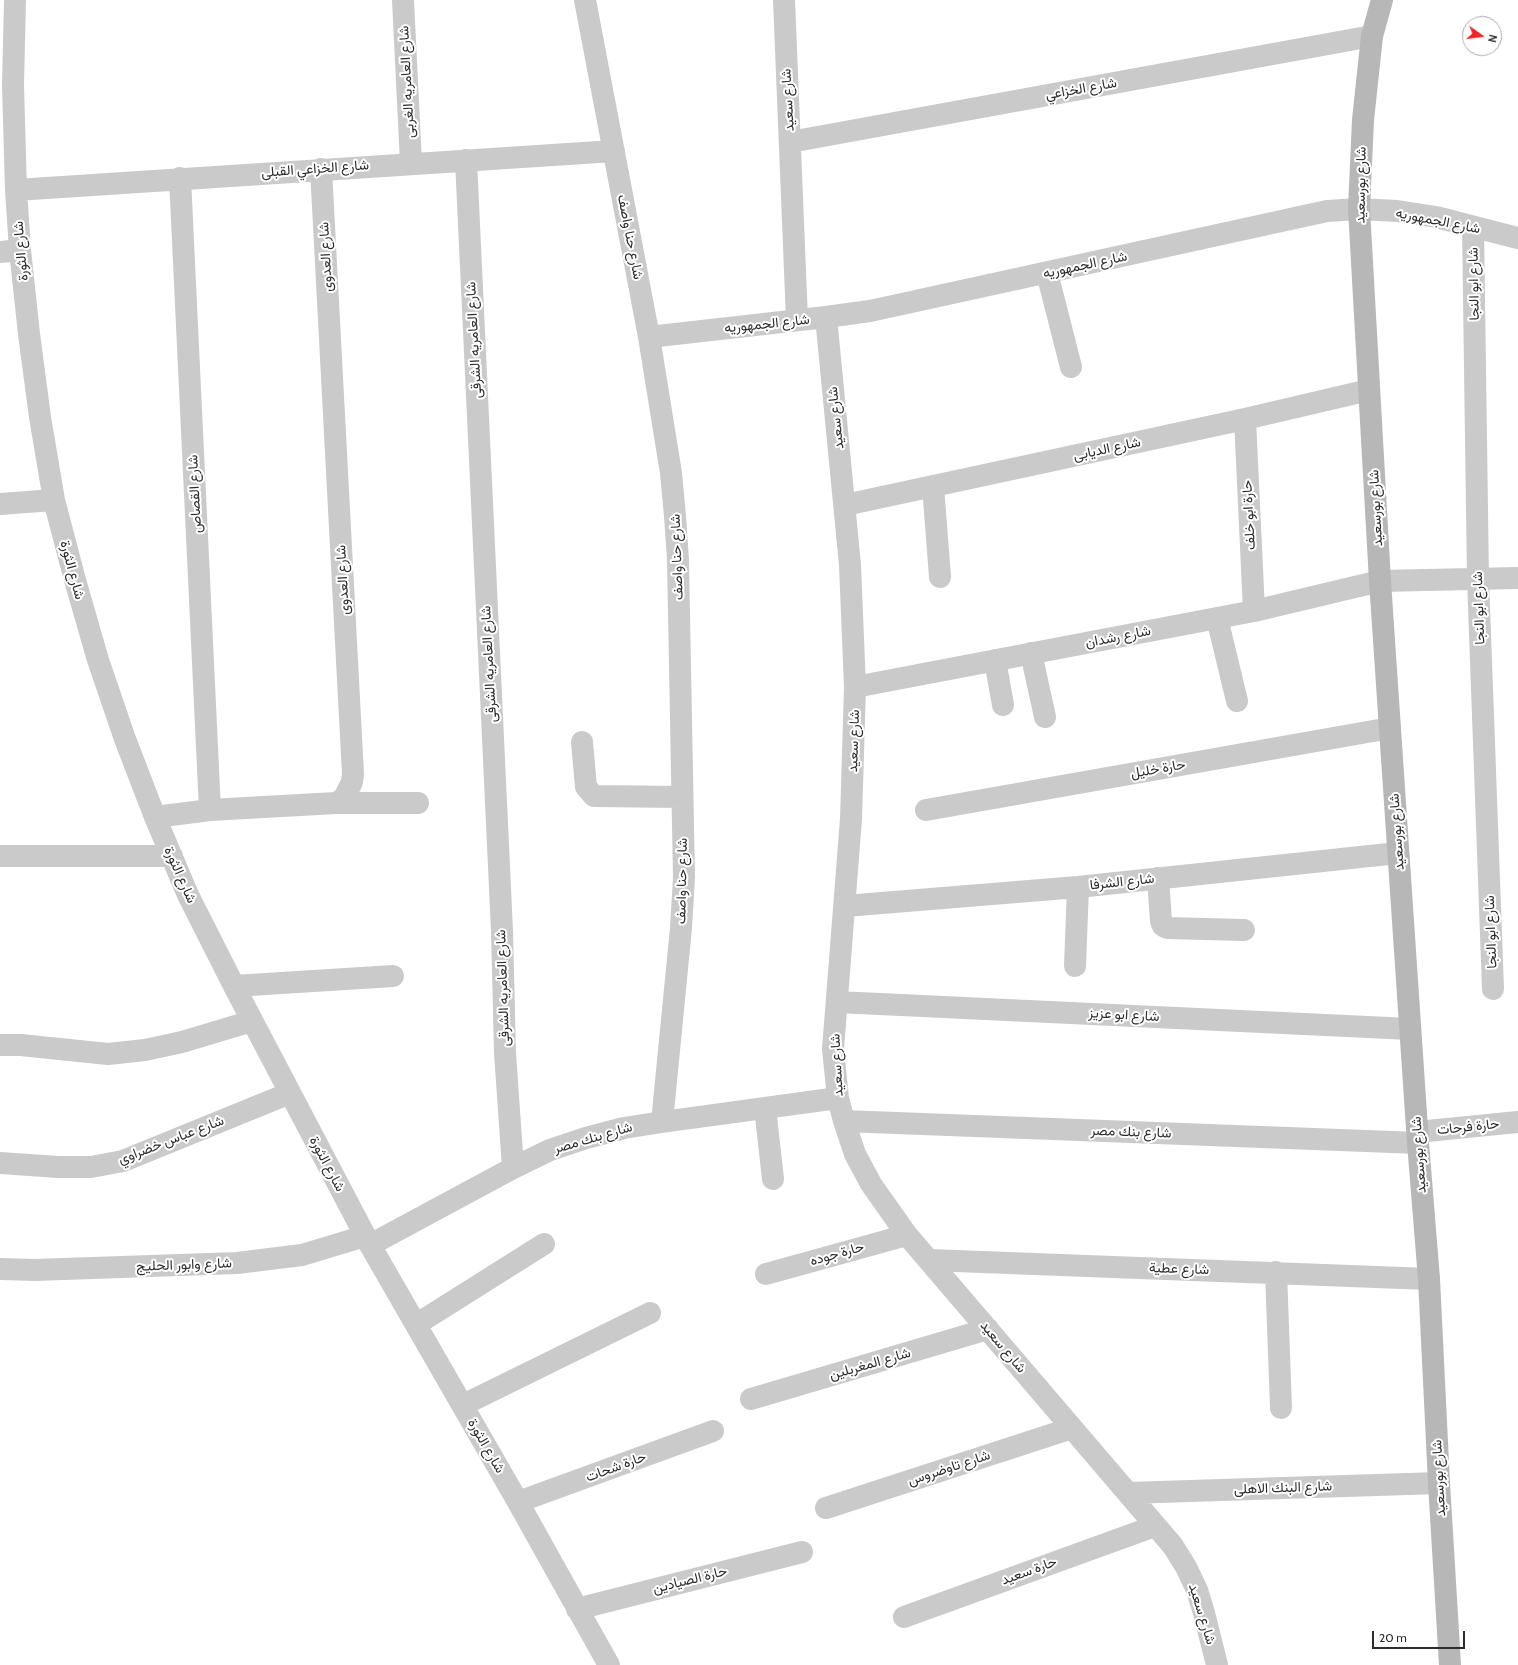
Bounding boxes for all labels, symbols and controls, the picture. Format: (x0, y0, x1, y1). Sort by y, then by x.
north arrow (1462, 16, 1502, 56)
street label: شارع العامريه الغربى (396, 25, 418, 139)
text: N (1485, 33, 1500, 44)
street label: شارع سعيد (778, 68, 798, 132)
street label: شارع الخزاعي (1044, 74, 1118, 104)
street label: شارع بورسعيد (1352, 146, 1370, 224)
street label: شارع الخزاعي القبلى (261, 157, 369, 181)
street label: شارع حنا واصف (614, 193, 646, 281)
street label: شارع الجمهوريه (1394, 205, 1482, 237)
street label: شارع الثورة (10, 220, 32, 282)
street label: شارع العدوى (316, 222, 336, 292)
street label: شارع ابو النجا (1465, 247, 1483, 321)
street label: شارع الجمهوريه (1041, 248, 1129, 282)
street label: شارع العامريه الشرقى (463, 281, 485, 399)
street label: شارع الجمهوريه (723, 311, 811, 337)
street label: شارع سعيد (824, 386, 848, 450)
street label: شارع الديابى (1072, 434, 1142, 464)
street label: شارع القصاص (185, 454, 205, 534)
street label: شارع بورسعيد (1366, 469, 1386, 547)
street label: حارة ابو خلف (1239, 480, 1259, 550)
street label: شارع حنا واصف (667, 514, 687, 600)
street label: شارع الثورة (56, 539, 88, 601)
street label: شارع العدوى (333, 545, 353, 615)
street label: شارع ابو النجا (1469, 571, 1489, 645)
street label: شارع العامريه الشرقى (478, 605, 500, 723)
street label: شارع رشدان (1084, 622, 1152, 652)
street label: شارع سعيد (845, 709, 863, 773)
street label: حارة خليل (1129, 756, 1187, 782)
street label: شارع بورسعيد (1386, 793, 1408, 871)
street label: شارع حنا واصف (673, 838, 691, 924)
street label: شارع الثورة (160, 844, 200, 906)
street label: شارع الشرفا (1089, 870, 1155, 894)
street label: شارع ابو النجا (1481, 895, 1501, 969)
street label: شارع العامريه الشرقى (493, 929, 513, 1047)
street label: شارع ابو عزيز (1088, 1005, 1160, 1025)
street label: شارع سعيد (827, 1033, 847, 1097)
street label: شارع عباس خضراوي (116, 1112, 226, 1168)
street label: حارة فرحات (1436, 1115, 1500, 1139)
street label: شارع بورسعيد (1408, 1116, 1430, 1194)
street label: شارع بنك مصر (552, 1119, 634, 1157)
street label: شارع بنك مصر (1090, 1122, 1172, 1142)
street label: شارع الثورة (305, 1134, 349, 1194)
street label: حارة جوده (808, 1238, 866, 1270)
street label: شارع وابور الحليج (136, 1255, 232, 1275)
street label: شارع عطية (1149, 1260, 1209, 1278)
street label: شارع سعيد (976, 1318, 1030, 1376)
street label: شارع المغربلين (827, 1344, 913, 1384)
street label: شارع الثورة (464, 1416, 508, 1476)
street label: شارع بورسعيد (1429, 1439, 1449, 1517)
street label: شارع تاوضروس (906, 1447, 992, 1489)
street label: حارة شحات (584, 1448, 648, 1486)
street label: شارع البنك الاهلى (1233, 1478, 1333, 1498)
street label: حارة سعيد (999, 1553, 1059, 1589)
street label: حارة الصيادين (651, 1563, 729, 1597)
street label: شارع سعيد (1185, 1581, 1219, 1647)
scale bar (1374, 1623, 1467, 1649)
text: 20 m (1379, 1630, 1407, 1645)

